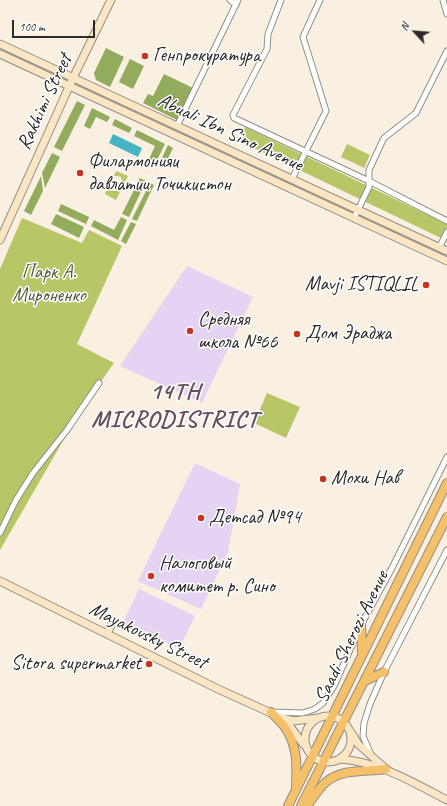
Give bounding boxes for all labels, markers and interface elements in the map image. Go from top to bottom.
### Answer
scale bar [14,12,97,38]
north arrow [395,12,435,52]
text: 100 m [19,19,45,35]
text: N [396,21,412,33]
place label: Генпрокуратура [153,44,260,68]
street label: Rakhimi Street [12,50,78,154]
marker: Генпрокуратура [140,51,150,61]
street label: Abuali Ibn Sino Avenue [154,89,306,177]
place label: Филармонияи давлатии Точикистон [88,150,231,197]
marker: Филармонияи давлатии Точикистон [75,168,85,178]
park label: Парк А. Мироненко [12,261,86,308]
place label: Mavji ISTIQLIL [305,273,418,297]
marker: Mavji ISTIQLIL [421,280,431,290]
place label: Средняя школа №66 [198,308,278,355]
place label: Дом Эраджа [305,322,391,346]
marker: Средняя школа №66 [185,326,195,336]
marker: Дом Эраджа [292,329,302,339]
district label: 14TH MICRODISTRICT [92,379,258,435]
place label: Мохи Нав [331,467,399,491]
marker: Мохи Нав [318,474,328,484]
place label: Детсад №94 [209,506,301,530]
marker: Детсад №94 [196,513,206,523]
place label: Налоговый комитет р. Сино [159,552,275,599]
street label: Saadi Sherozi Avenue [310,567,394,707]
marker: Налоговый комитет р. Сино [146,571,156,581]
street label: Mayakovsky Street [85,597,211,675]
place label: Sitora supermarket [11,652,141,676]
marker: Sitora supermarket [144,659,154,669]

